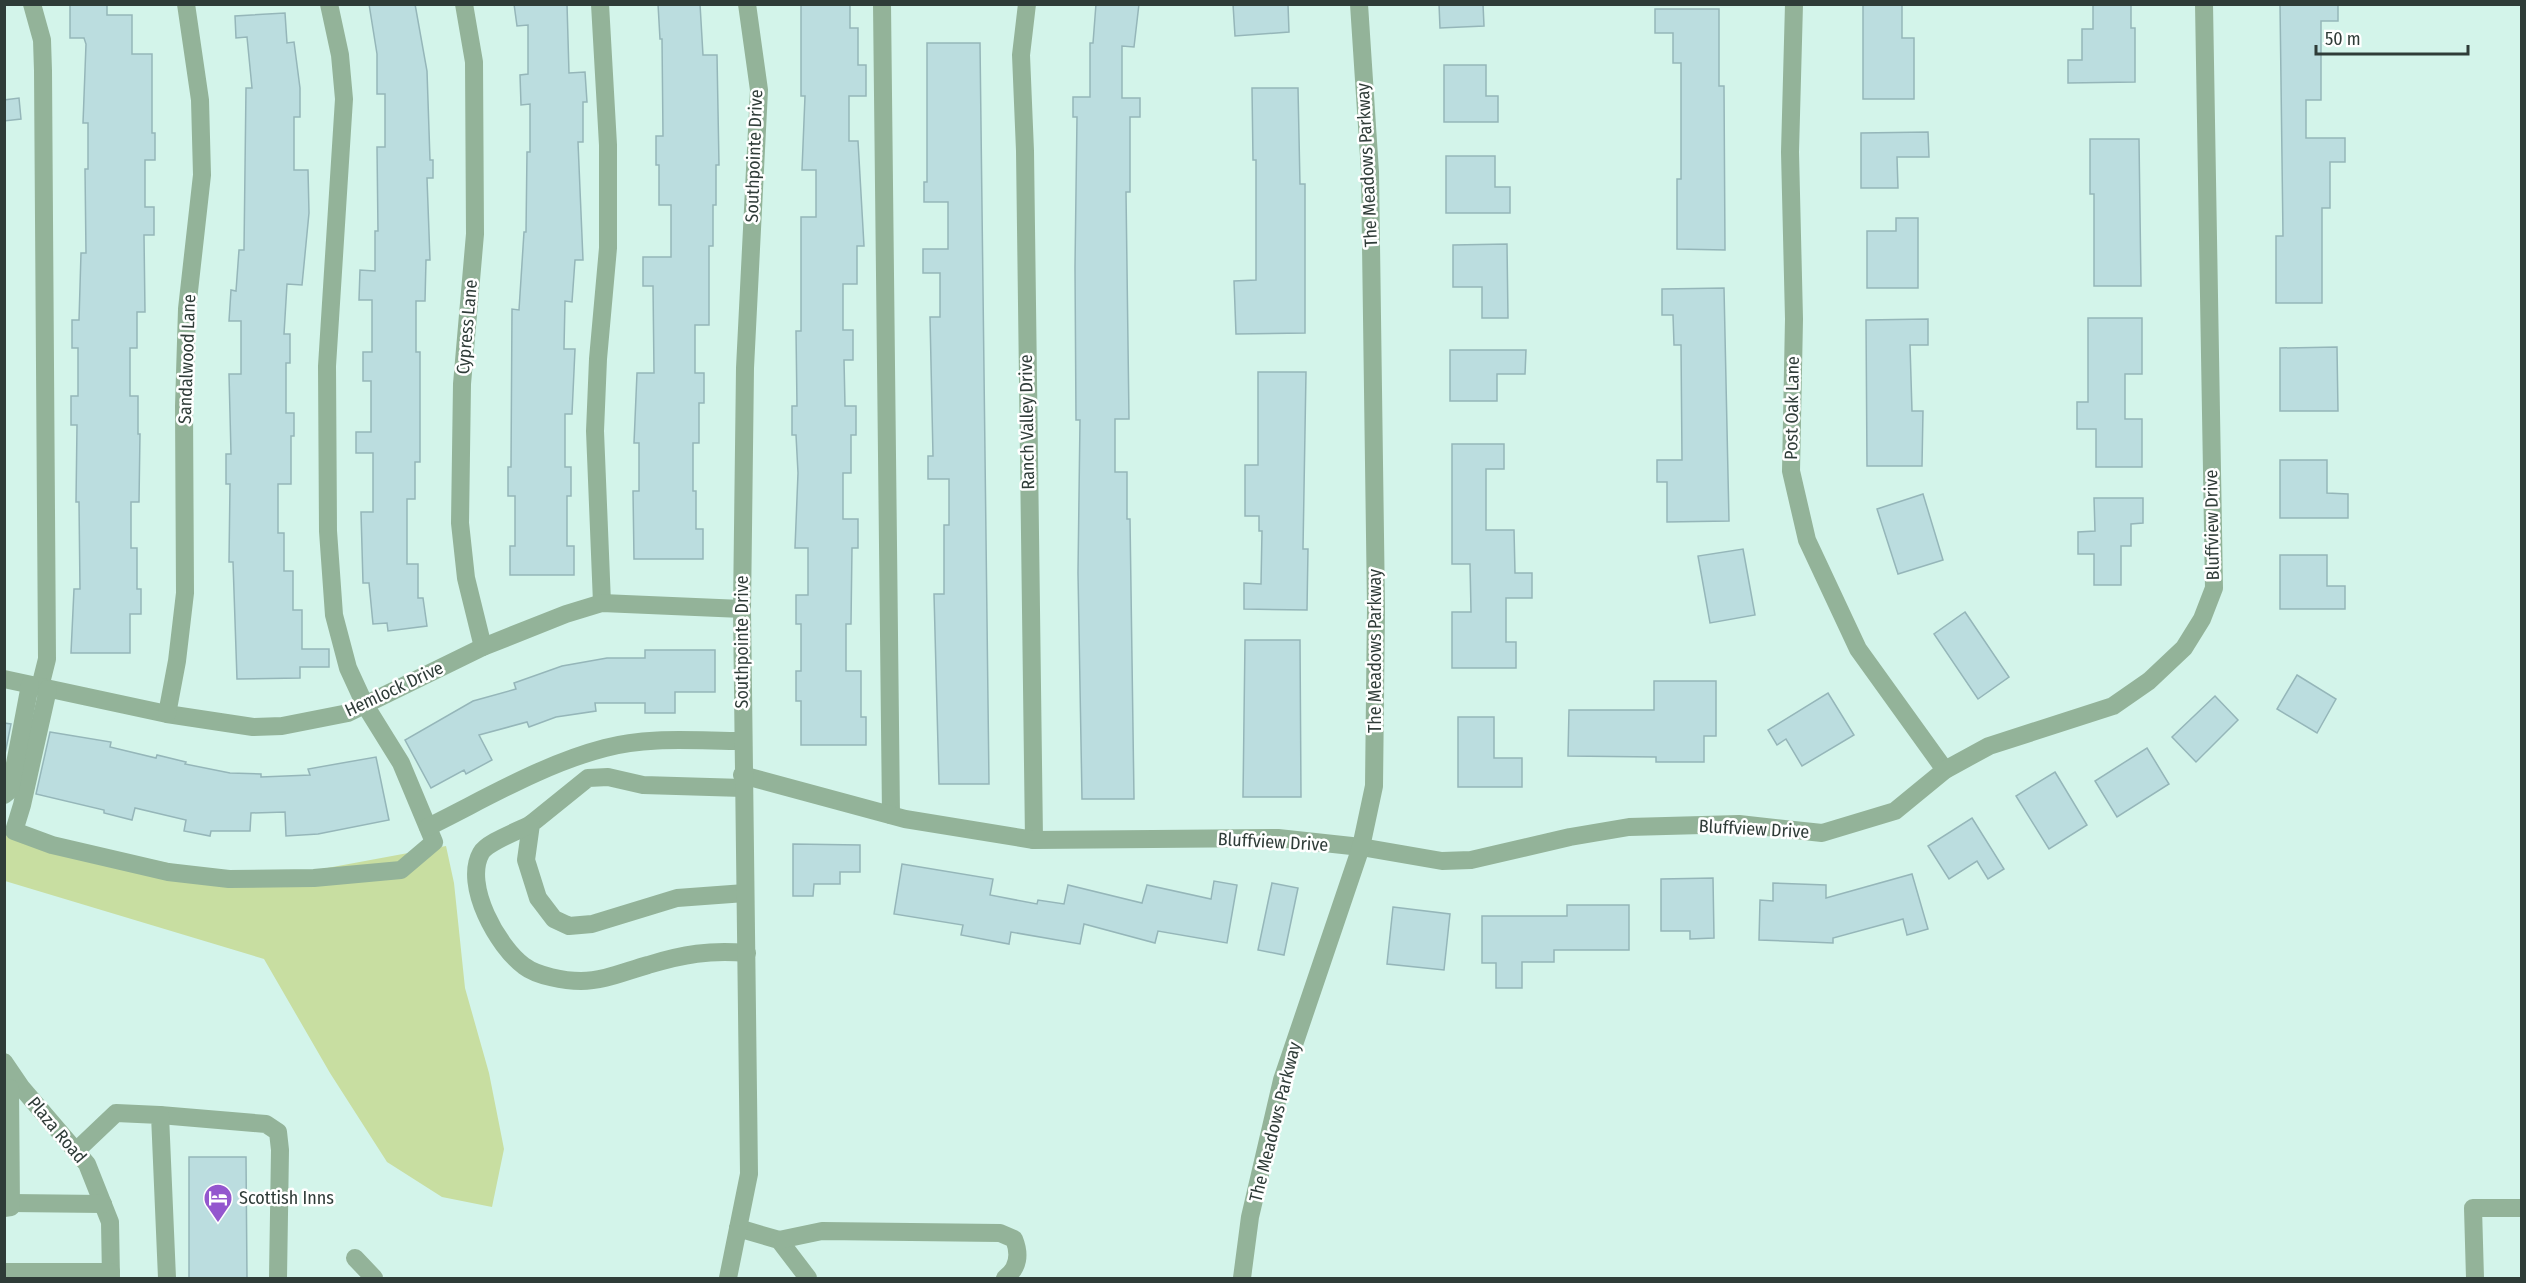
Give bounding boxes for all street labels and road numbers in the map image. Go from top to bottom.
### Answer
street label: The Meadows Parkway [1352,82,1382,248]
street label: Southpointe Drive [741,89,767,223]
street label: Cypress Lane [452,279,482,375]
street label: Sandalwood Lane [174,294,200,424]
street label: Ranch Valley Drive [1015,354,1039,490]
street label: Post Oak Lane [1780,356,1804,460]
street label: Bluffview Drive [2200,469,2224,580]
street label: The Meadows Parkway [1364,569,1386,733]
street label: Southpointe Drive [731,575,753,709]
street label: Hemlock Drive [341,657,447,721]
street label: Bluffview Drive [1698,815,1810,843]
street label: Bluffview Drive [1217,828,1329,856]
street label: The Meadows Parkway [1244,1040,1306,1204]
street label: Plaza Road [23,1092,91,1168]

